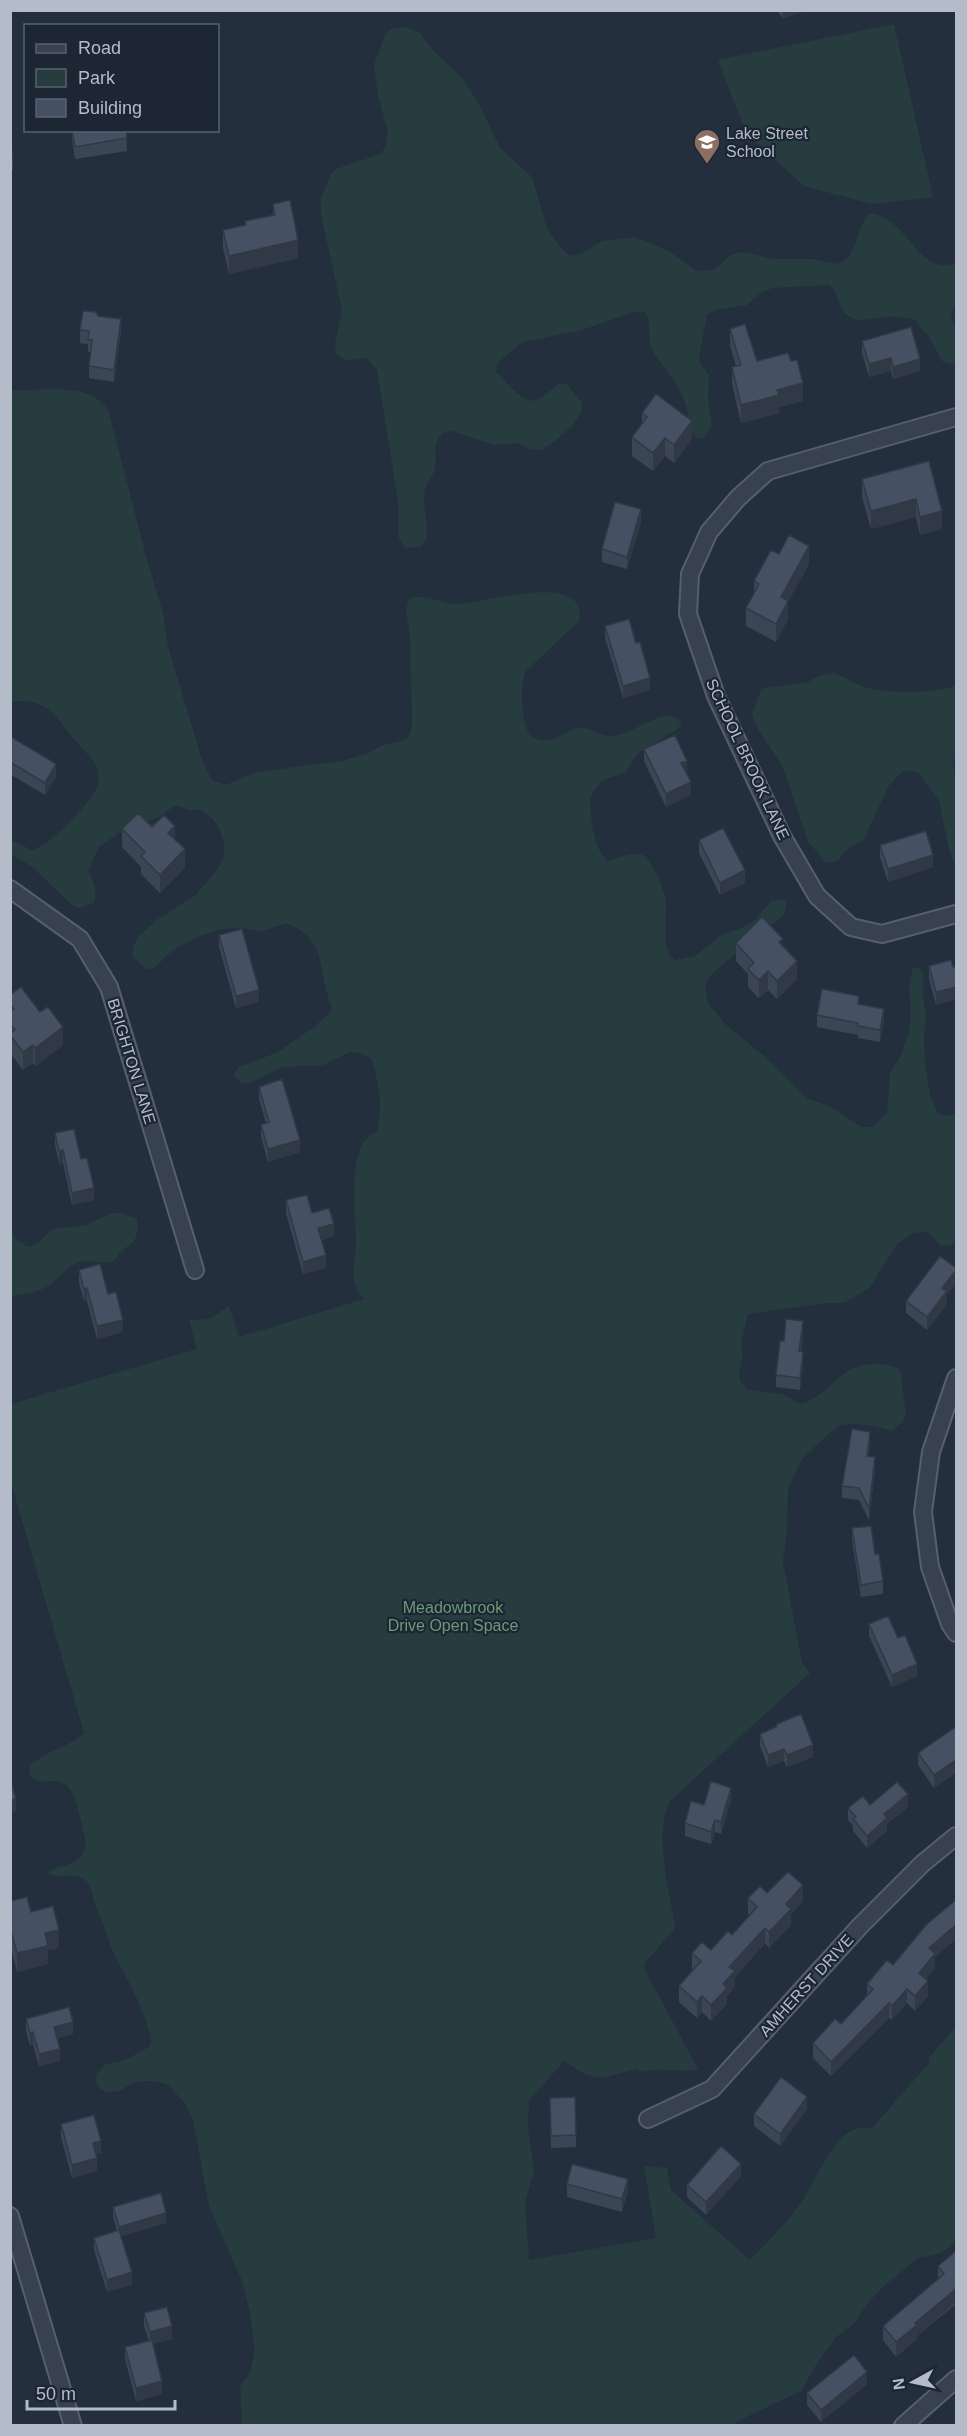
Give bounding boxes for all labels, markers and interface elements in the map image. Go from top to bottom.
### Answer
legend [24,24,219,132]
text: Road [78,38,121,58]
text: Park [78,68,116,88]
text: Building [78,98,142,118]
place label: Lake Street School [726,125,808,160]
school or university icon: Lake Street School [692,127,722,165]
street label: SCHOOL BROOK LANE [703,676,792,842]
street label: BRIGHTON LANE [104,996,159,1126]
park label: Meadowbrook Drive Open Space [388,1599,518,1634]
street label: AMHERST DRIVE [756,1931,857,2040]
north arrow [883,2352,943,2412]
scale bar [27,2373,176,2411]
text: N [889,2377,908,2391]
text: 50 m [36,2384,76,2404]

